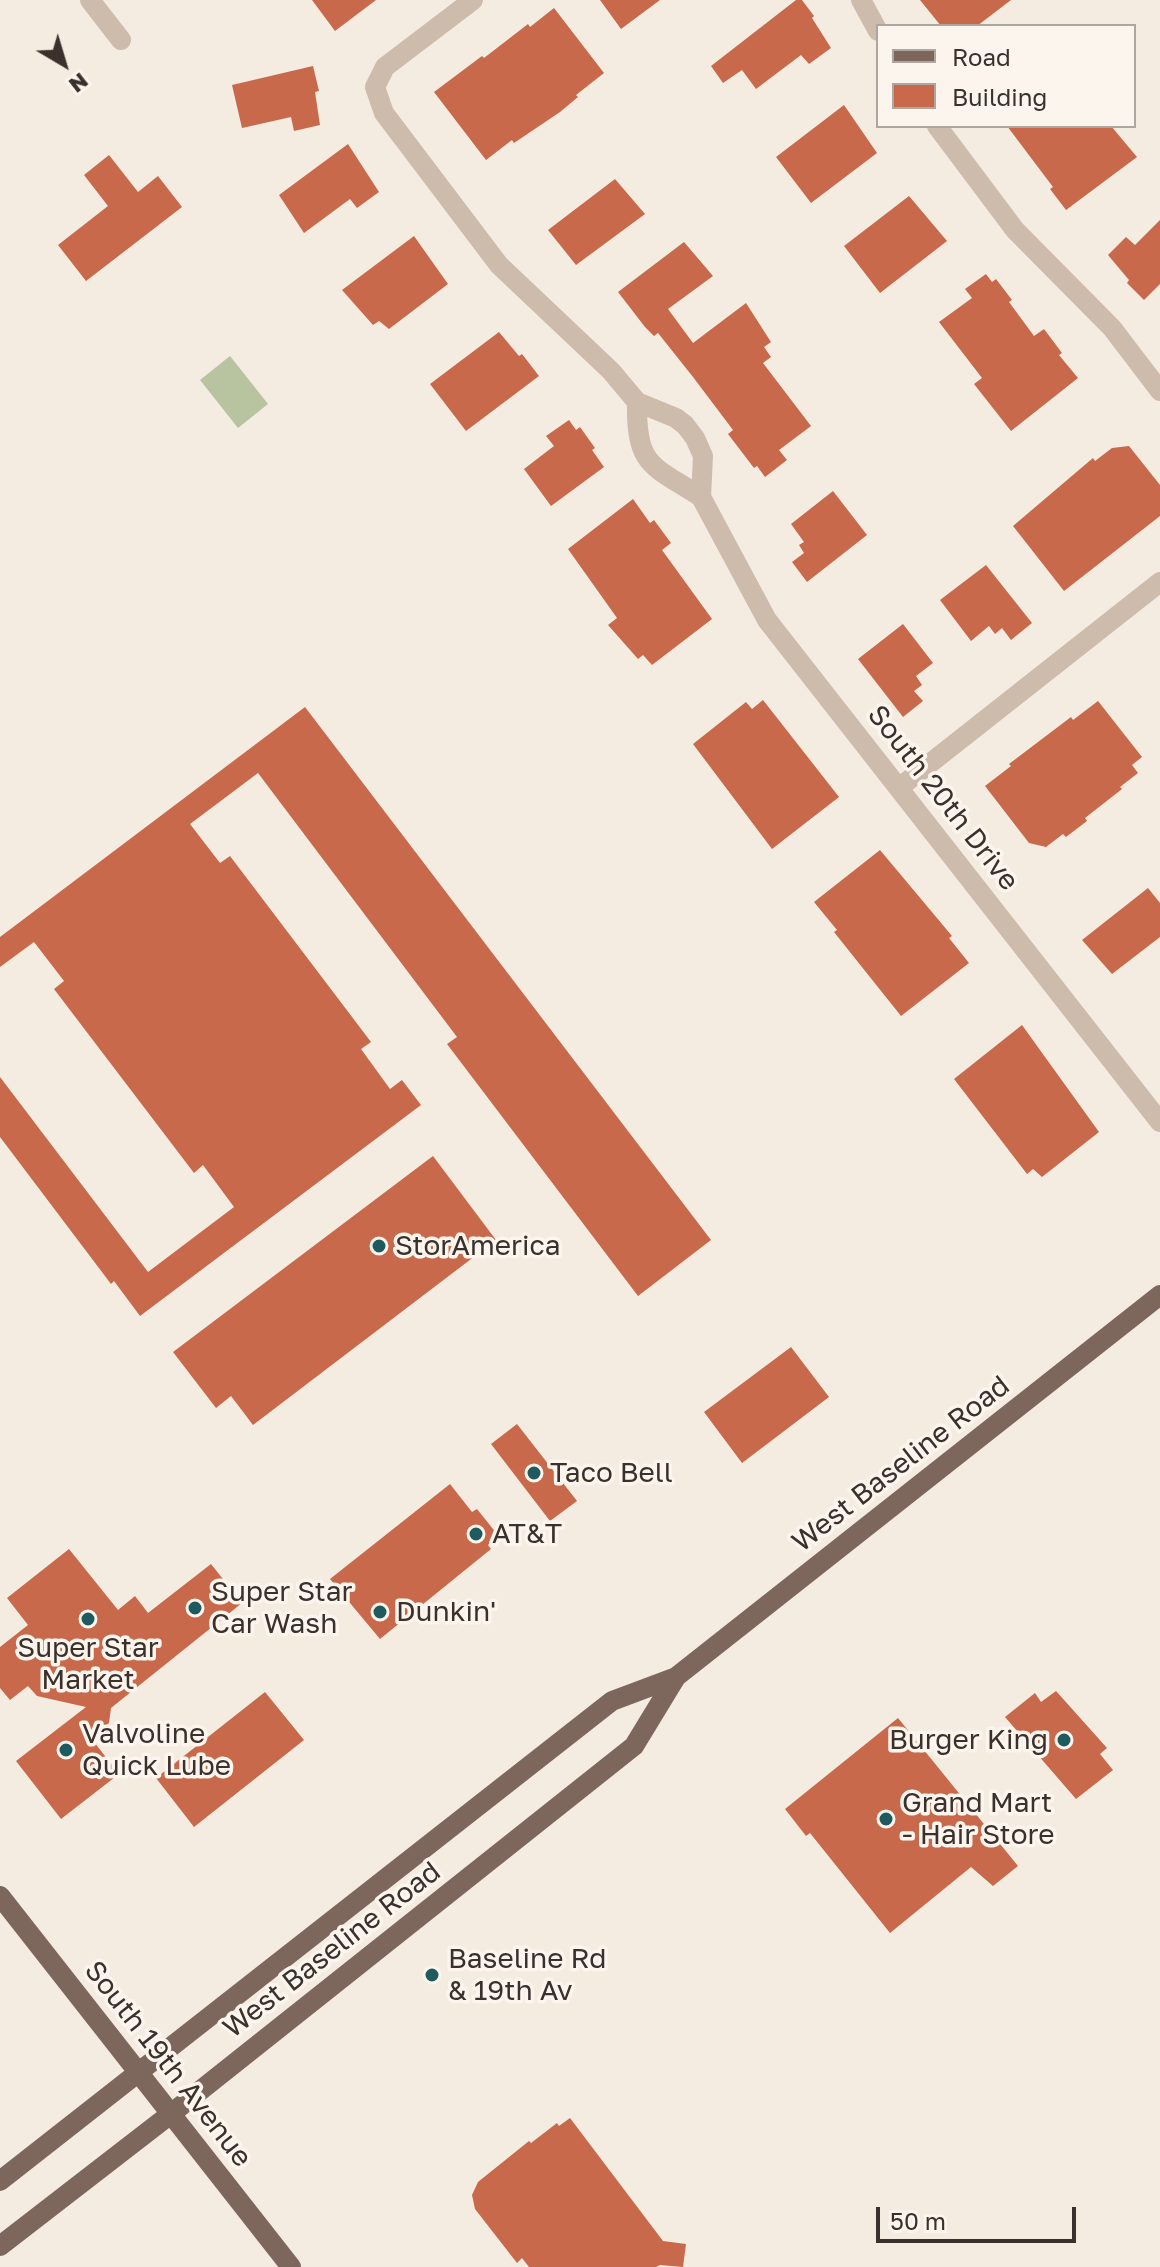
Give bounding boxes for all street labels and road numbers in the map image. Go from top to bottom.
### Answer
street label: South 20th Drive [860,699,1026,897]
street label: West Baseline Road [786,1369,1016,1559]
street label: West Baseline Road [217,1855,447,2045]
street label: South 19th Avenue [77,1954,259,2174]

